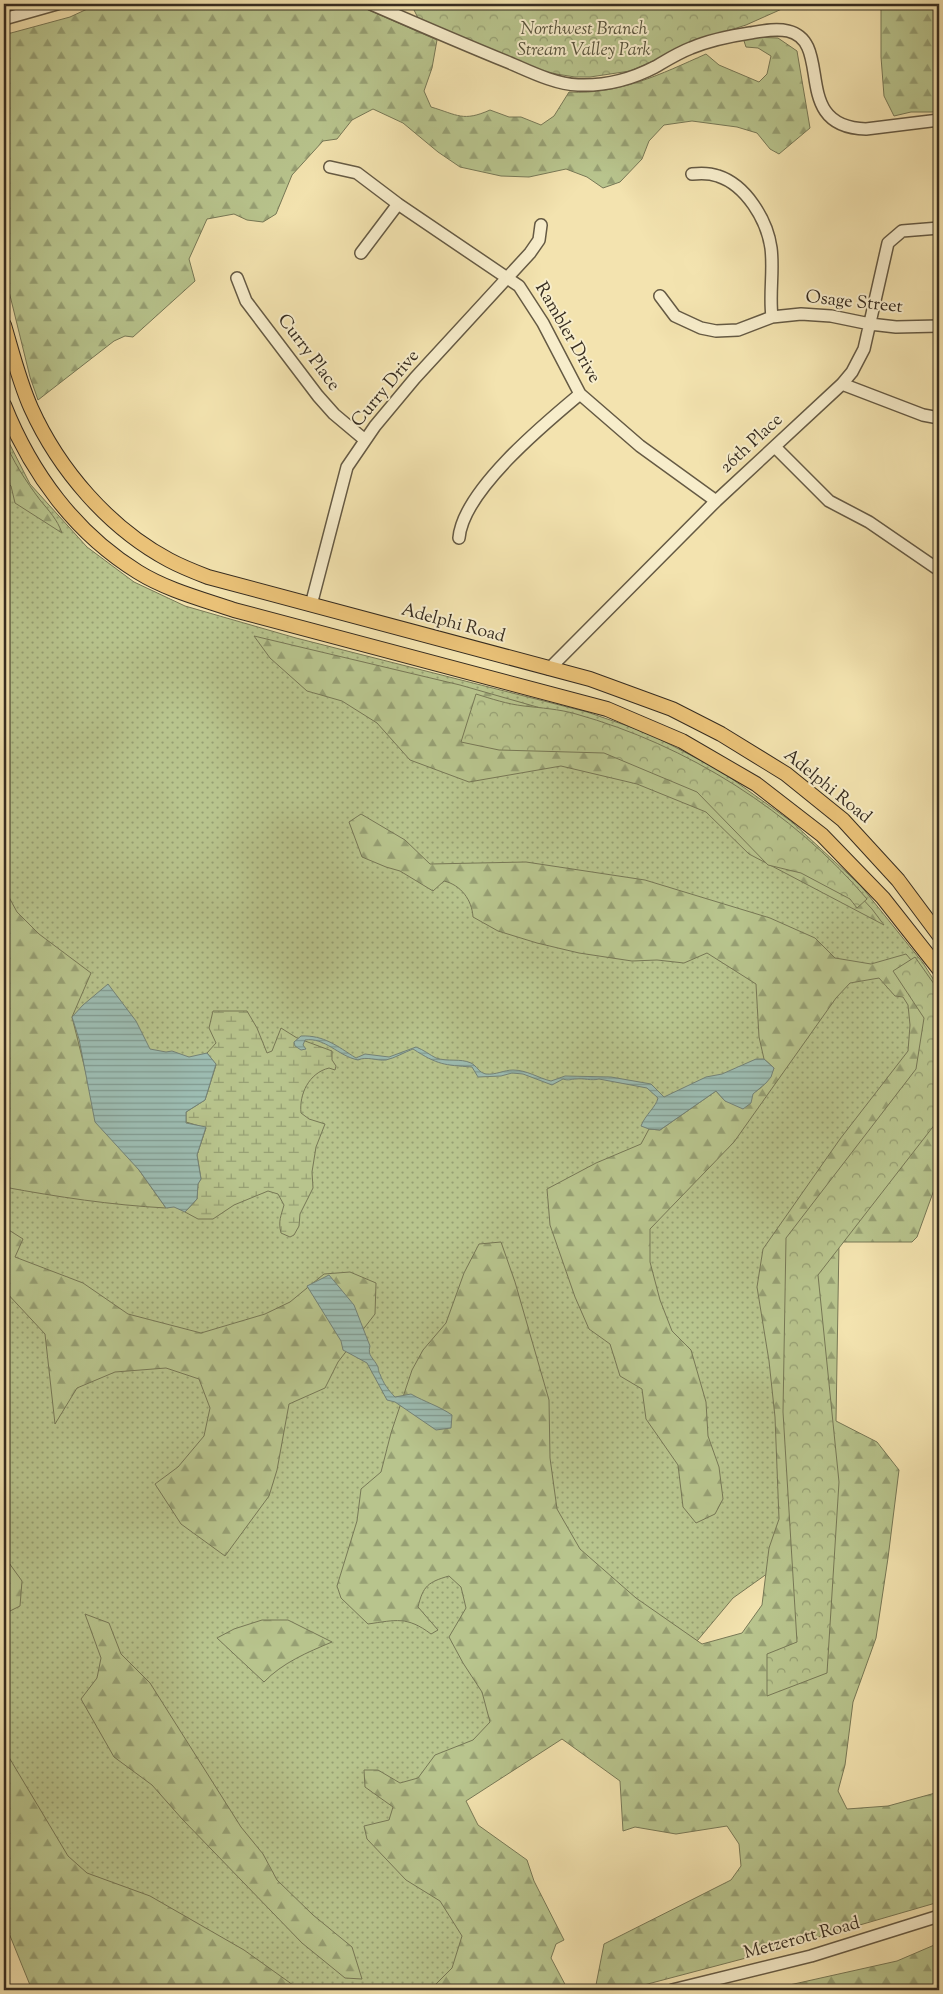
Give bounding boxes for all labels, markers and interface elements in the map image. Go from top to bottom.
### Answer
park label: Northwest Branch Stream Valley Park [517,17,651,64]
street label: Rambler Drive [528,278,606,388]
street label: Osage Street [804,285,904,321]
street label: Curry Place [270,309,346,397]
street label: Curry Drive [346,345,426,433]
street label: 26th Place [715,408,789,480]
street label: Adelphi Road [398,598,508,650]
street label: Adelphi Road [777,743,877,831]
street label: Metzerott Road [741,1911,863,1967]

